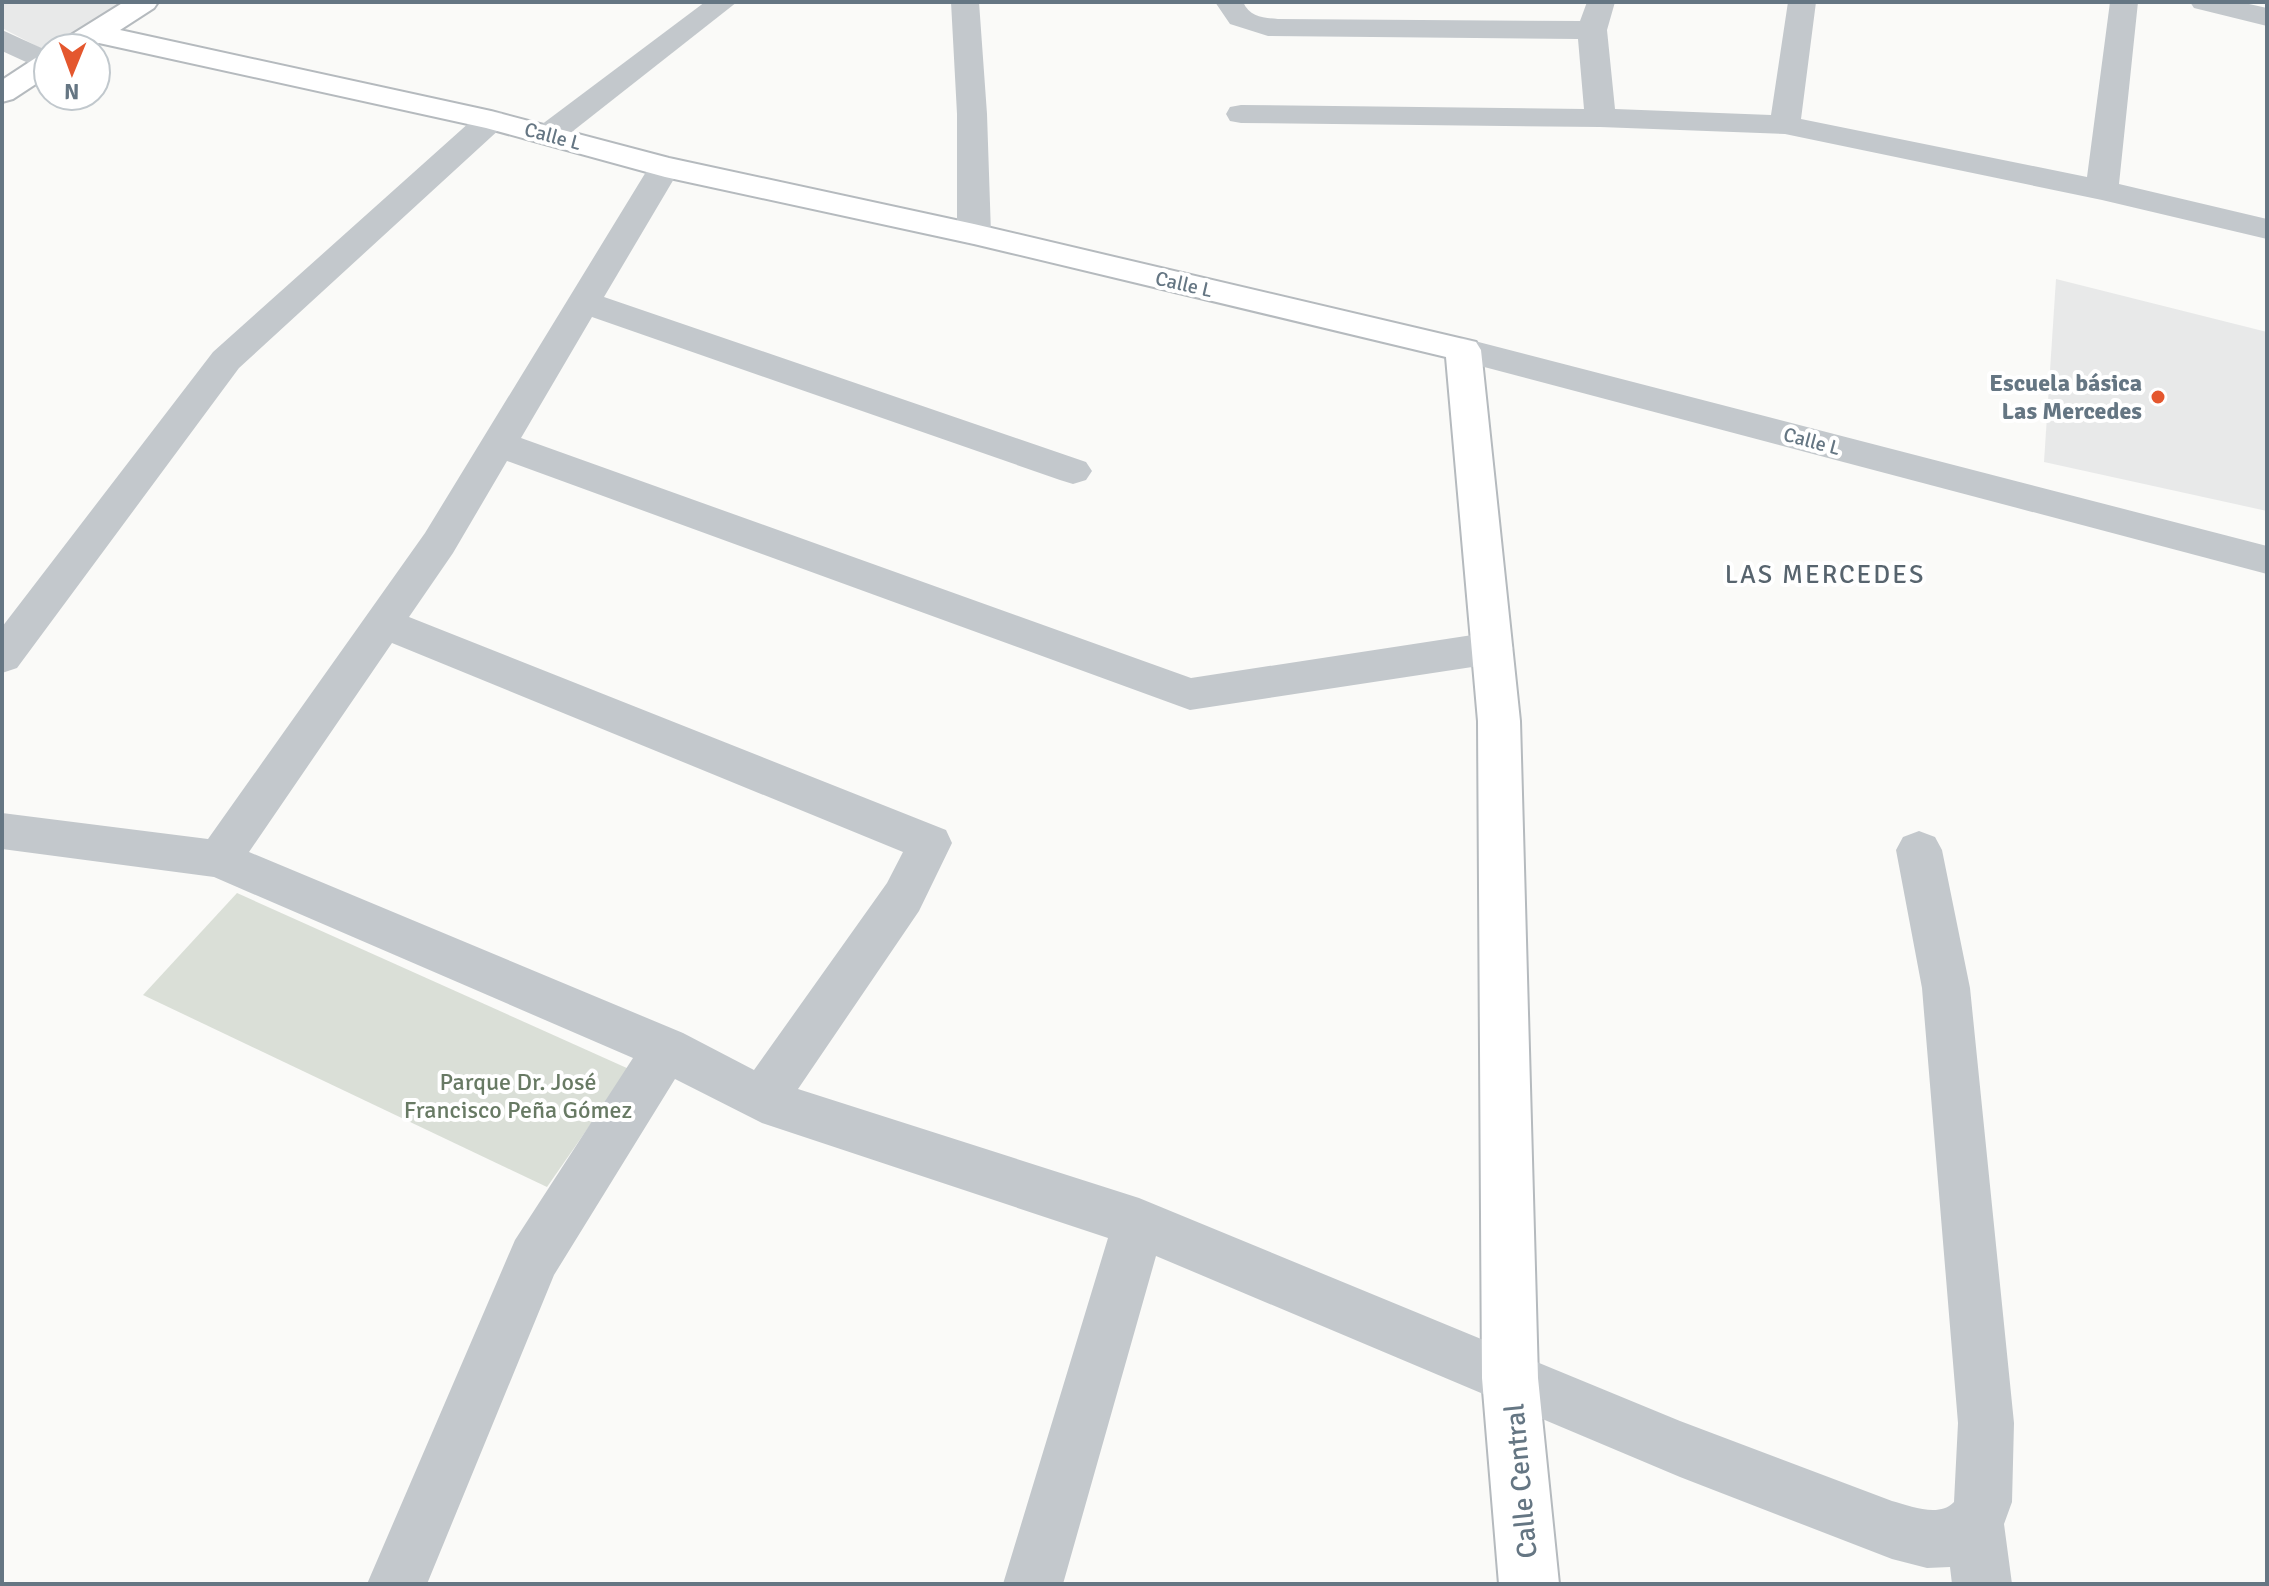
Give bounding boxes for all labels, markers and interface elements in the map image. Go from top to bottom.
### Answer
north arrow [32,32,112,112]
text: N [64,78,80,105]
street label: Calle L [522,117,584,156]
street label: Calle L [1153,266,1215,303]
place label: Escuela básica Las Mercedes [1989,368,2142,426]
marker: Escuela básica Las Mercedes [2149,388,2167,406]
street label: Calle L [1781,422,1843,461]
district label: LAS MERCEDES [1725,559,1925,591]
park label: Parque Dr. José Francisco Peña Gómez [404,1067,632,1125]
street label: Calle Central [1497,1402,1545,1560]

